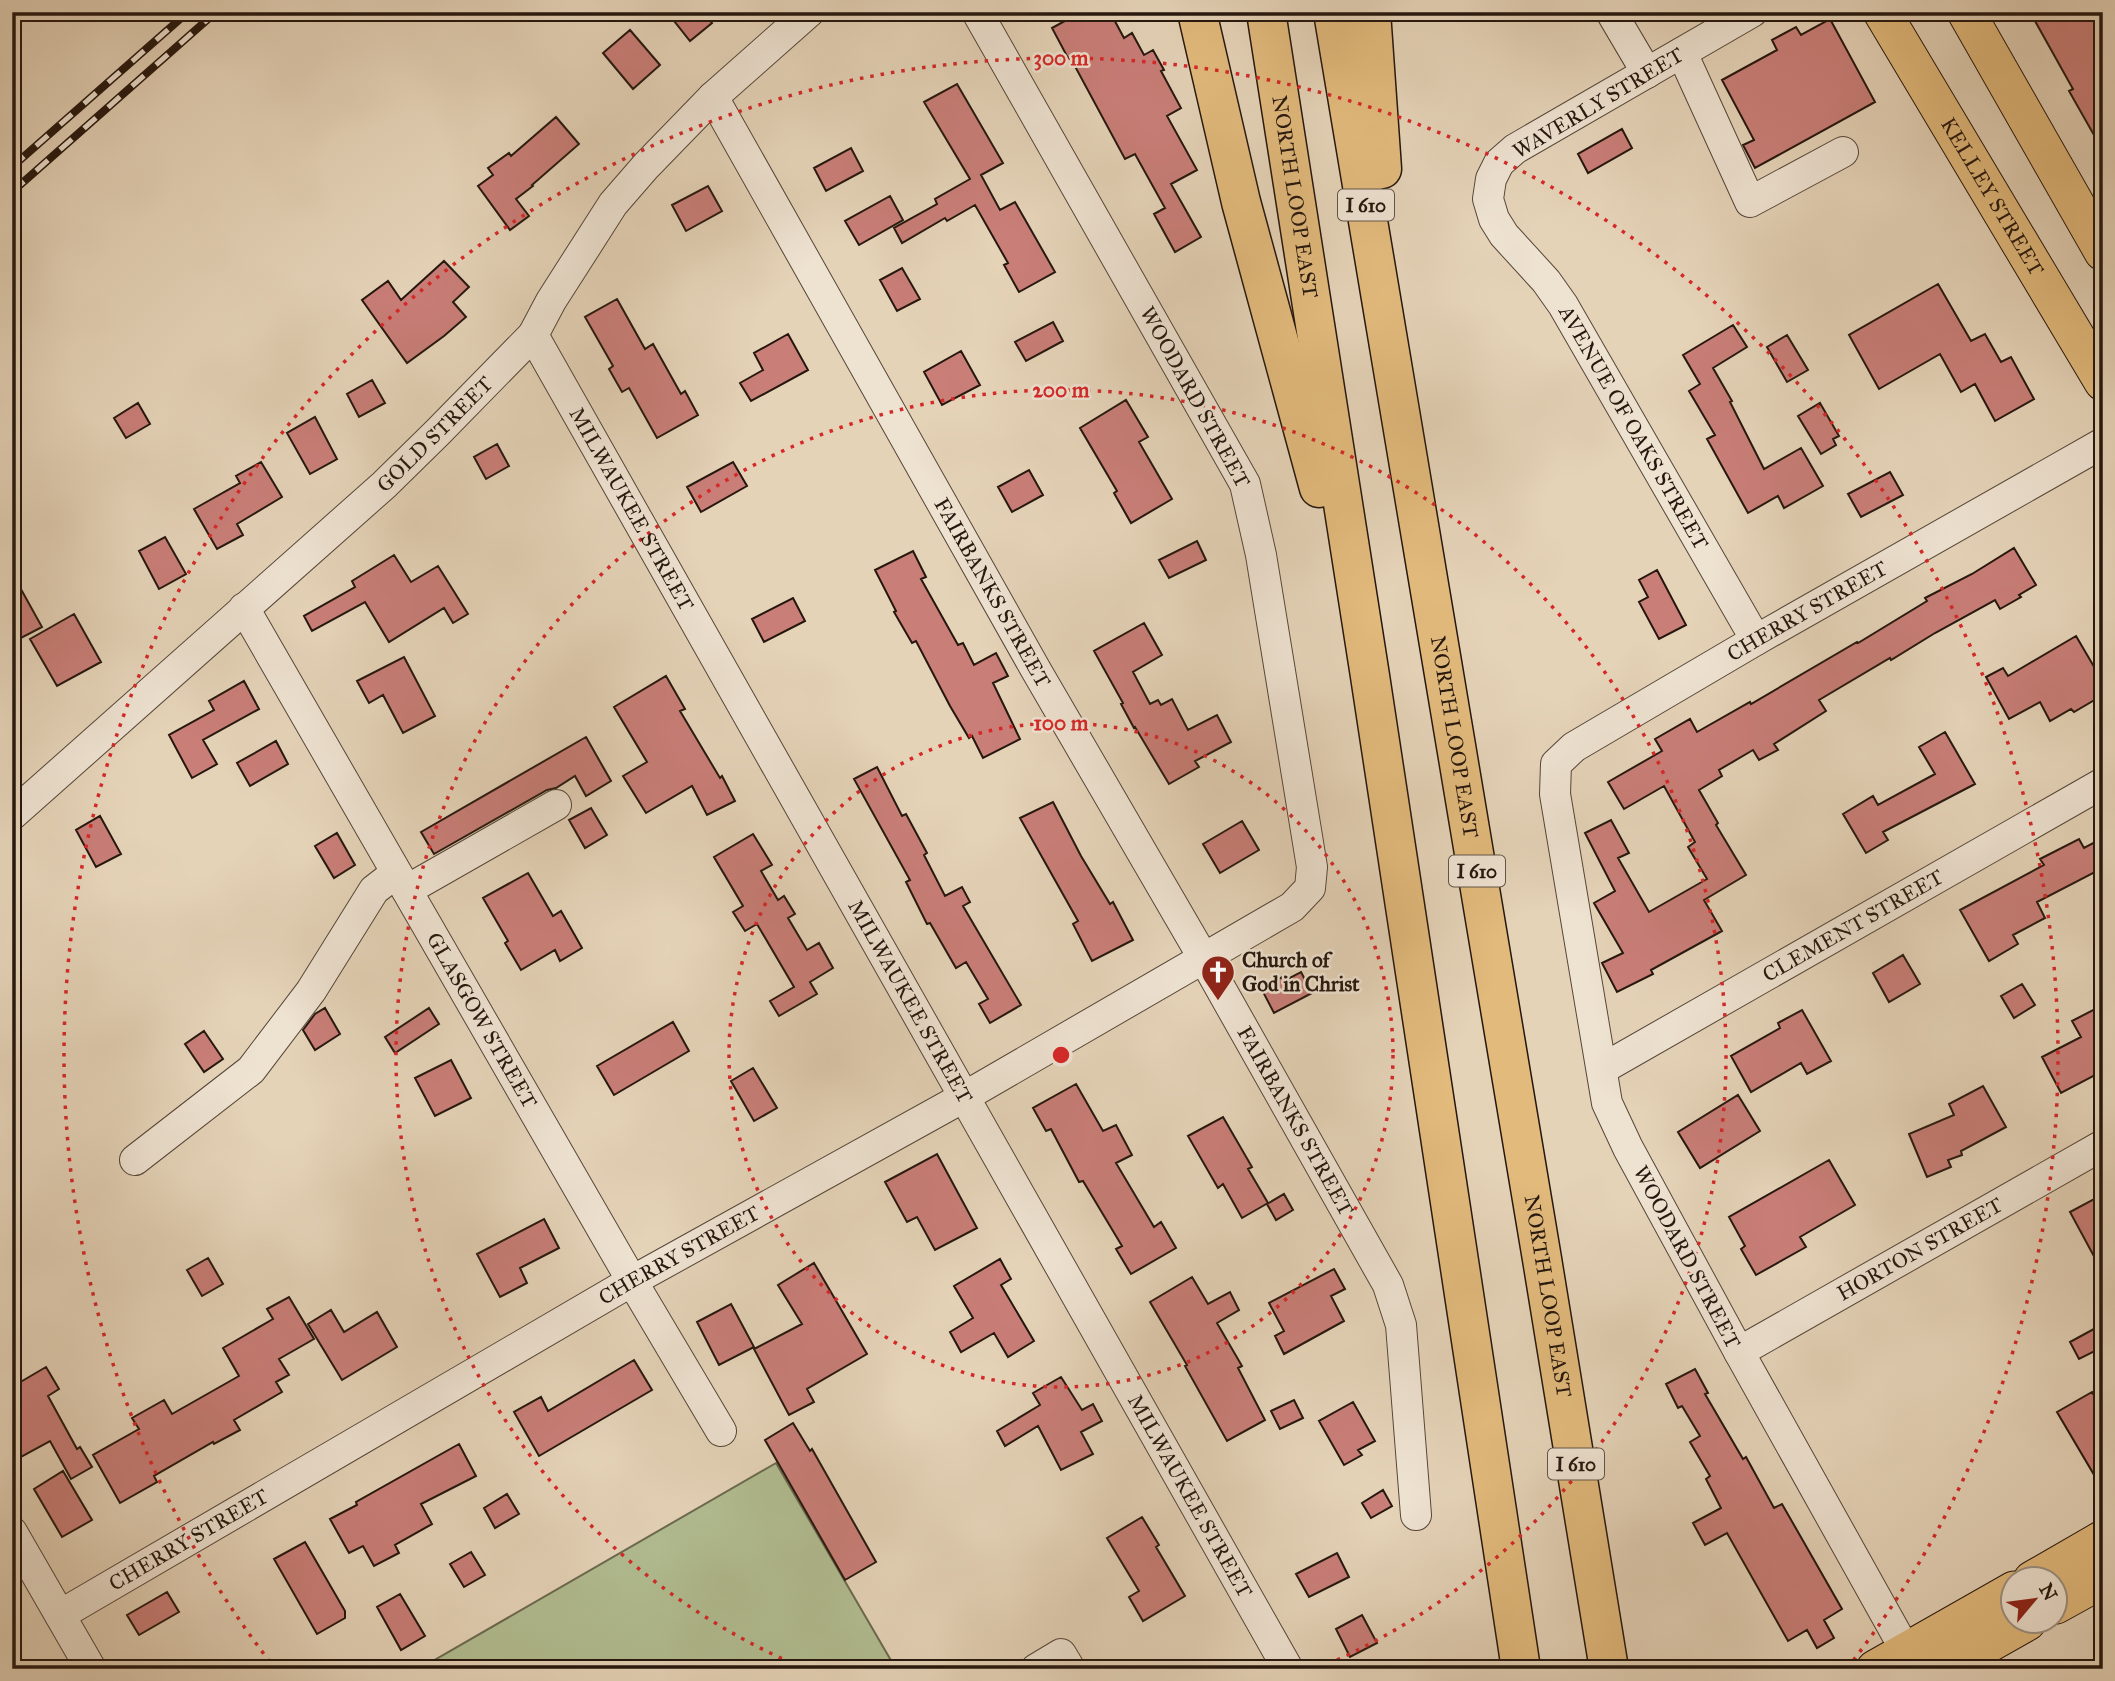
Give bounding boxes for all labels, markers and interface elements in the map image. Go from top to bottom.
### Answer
street label: WAVERLY STREET [1508,42,1688,164]
text: 300 m [1033,45,1089,71]
street label: NORTH LOOP EAST [1266,94,1324,300]
street label: KELLEY STREET [1935,113,2049,280]
road number: I 610 [1338,190,1394,220]
street label: AVENUE OF OAKS STREET [1553,300,1714,554]
street label: WOODARD STREET [1134,302,1256,492]
street label: GOLD STREET [371,371,498,498]
text: 200 m [1033,377,1090,403]
street label: MILWAUKEE STREET [564,403,699,615]
street label: FAIRBANKS STREET [929,493,1056,692]
street label: CHERRY STREET [1722,555,1892,667]
street label: NORTH LOOP EAST [1425,634,1484,840]
text: 100 m [1034,710,1089,736]
road number: I 610 [1449,856,1505,886]
street label: CLEMENT STREET [1758,864,1948,988]
street label: MILWAUKEE STREET [842,895,978,1108]
street label: GLASGOW STREET [421,928,543,1113]
place label: Church of God in Christ [1242,947,1360,997]
church icon: Church of God in Christ [1199,953,1237,1002]
street label: FAIRBANKS STREET [1232,1021,1359,1220]
centre of rings [1049,1043,1073,1067]
street label: WOODARD STREET [1628,1161,1746,1353]
street label: HORTON STREET [1832,1192,2007,1307]
street label: NORTH LOOP EAST [1518,1193,1577,1399]
street label: CHERRY STREET [594,1200,764,1311]
street label: MILWAUKEE STREET [1122,1390,1258,1602]
road number: I 610 [1548,1448,1604,1480]
street label: CHERRY STREET [104,1483,273,1597]
north arrow [2000,1566,2070,1636]
text: N [2034,1579,2062,1605]

